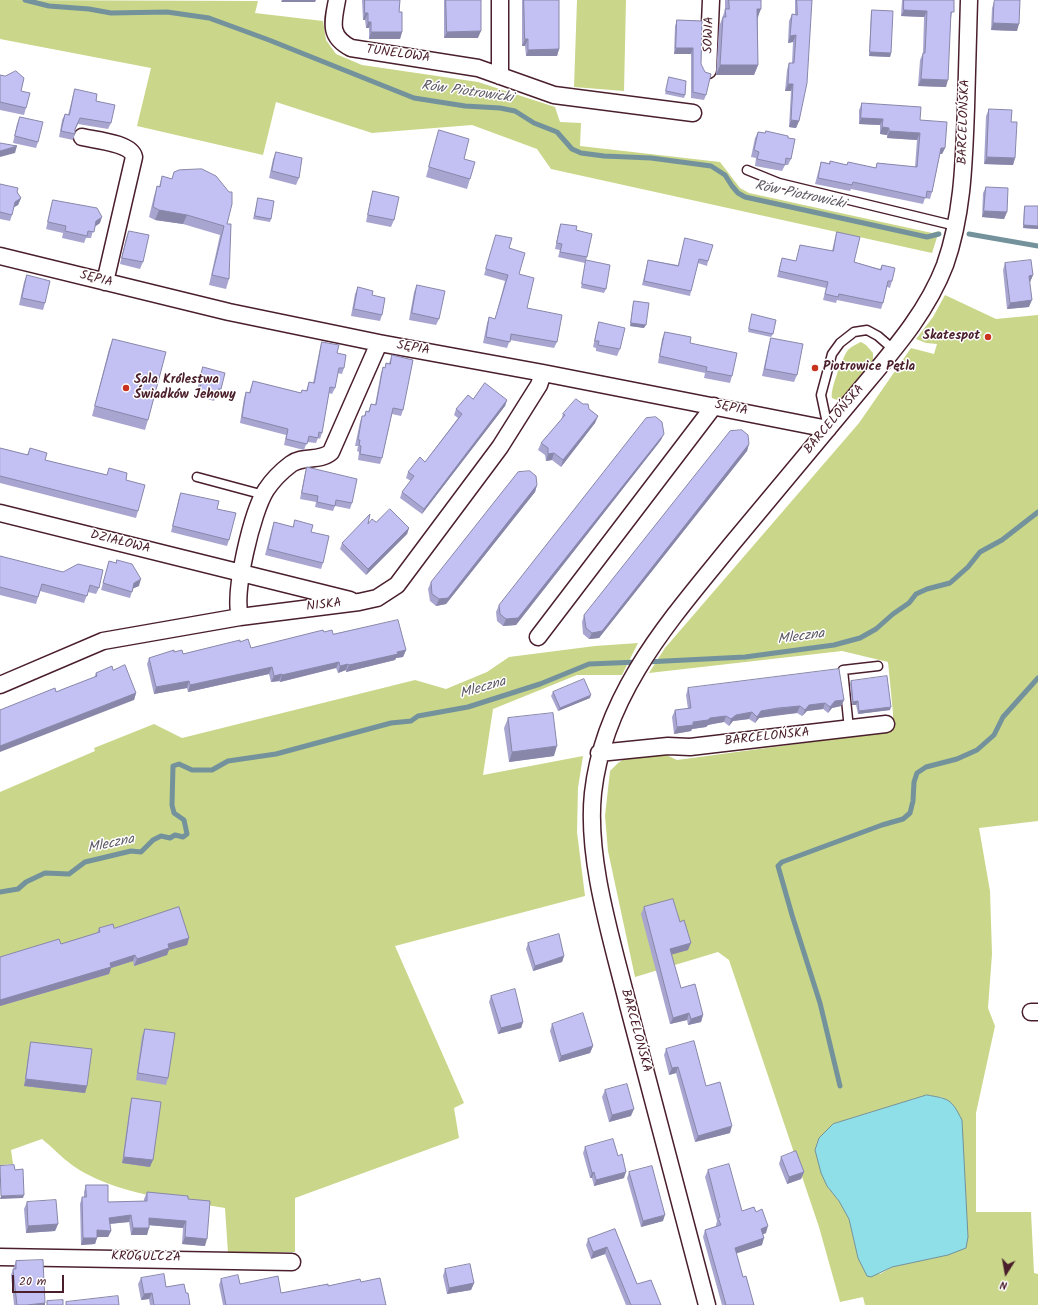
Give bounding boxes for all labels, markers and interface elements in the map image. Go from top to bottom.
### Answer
street label: SOWIA [702,16,718,54]
street label: TUNELOWA [365,43,431,67]
water label: Rów Piotrowicki [420,78,514,108]
street label: BARCELOŃSKA [956,79,974,165]
water label: Rów Piotrowicki [753,178,847,214]
street label: SĘPIA [78,268,114,292]
place label: Skatespot [923,329,980,345]
marker: Skatespot [983,332,993,342]
street label: SĘPIA [395,338,431,360]
place label: Piotrowice Pętla [823,360,915,376]
marker: Piotrowice Pętla [810,363,820,373]
place label: Sala Królestwa Świadków Jehowy [134,373,236,404]
street label: BARCELOŃSKA [802,382,868,458]
marker: Sala Królestwa Świadków Jehowy [121,383,131,393]
street label: SĘPIA [713,398,749,420]
street label: DZIAŁOWA [88,528,152,558]
street label: NISKA [306,596,342,616]
water label: Mleczna [776,626,826,650]
water label: Mleczna [458,674,508,704]
street label: BARCELOŃSKA [724,726,810,750]
water label: Mleczna [86,832,136,858]
street label: BARCELOŃSKA [616,988,654,1074]
street label: KROGULCZA [111,1250,181,1266]
north arrow [986,1253,1026,1293]
scale bar [14,1267,66,1293]
text: 20 m [19,1272,46,1291]
text: N [999,1275,1009,1294]

